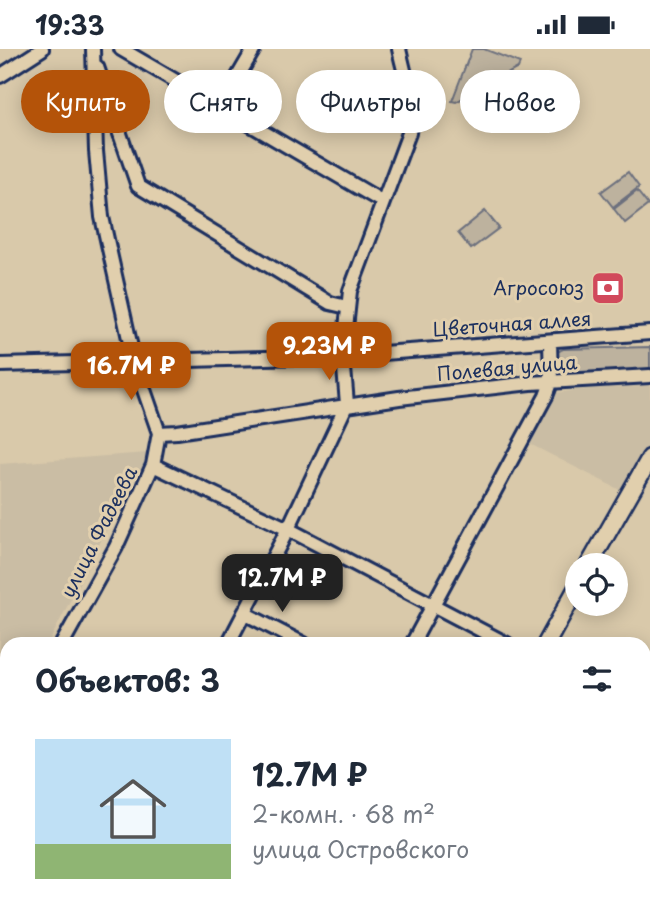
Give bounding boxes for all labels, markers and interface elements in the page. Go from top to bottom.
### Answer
text: 19:33 [35,5,105,44]
chip: Купить [21,70,150,133]
chip: Снять [164,70,282,133]
chip: Фильтры [296,70,446,133]
chip: Новое [460,70,580,133]
bank icon: Агросоюз [589,269,627,307]
place label: Агросоюз [493,273,584,301]
street label: Цветочная аллея [432,303,592,343]
pin: 9.23M ₽ [264,323,394,382]
text: 9.23M ₽ [283,327,375,362]
pin: 16.7M ₽ [66,343,196,402]
text: 16.7M ₽ [87,347,175,382]
street label: Полевая улица [436,347,578,387]
street label: улица Фадеева [53,461,143,602]
map controls [565,553,628,616]
button: locate [565,553,628,616]
pin: 12.7M ₽ [217,554,347,614]
text: 12.7M ₽ [238,559,326,594]
text: Объектов: 3 [35,657,220,702]
icon: filters [578,660,616,698]
text: 12.7M ₽ [252,751,367,796]
icon: home [91,767,175,851]
text: 2-комн. · 68 m² [252,796,435,831]
text: улица Островского [252,831,469,866]

